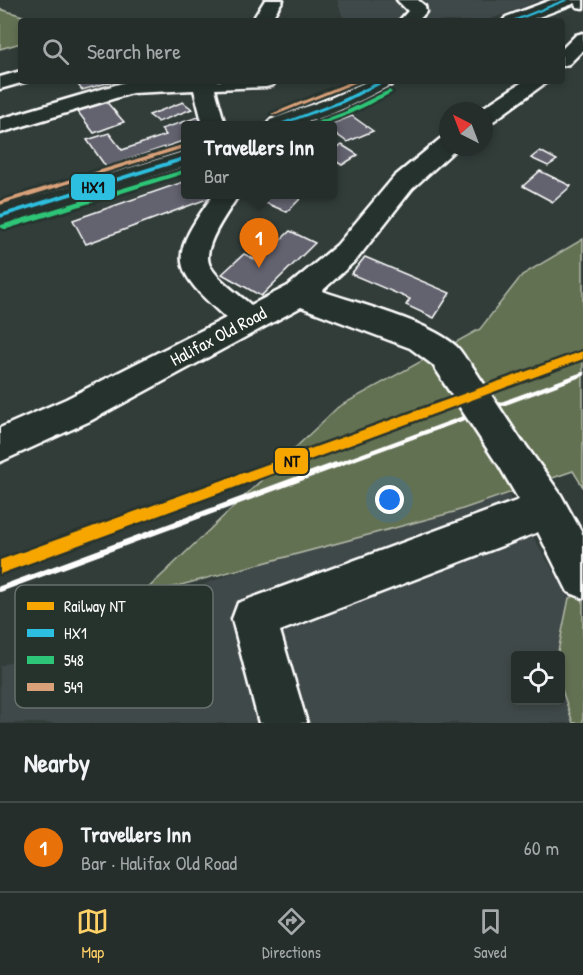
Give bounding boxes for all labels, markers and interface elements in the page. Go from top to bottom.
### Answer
search box [18,18,565,84]
icon: search [39,35,72,68]
text: Search here [87,36,181,66]
north arrow [439,102,493,156]
popup [181,121,337,199]
text: Travellers Inn [204,132,314,162]
text: Bar [204,162,230,189]
line badge: HX1 [70,173,116,201]
text: HX1 [82,176,105,198]
pin: 1 [240,218,278,268]
street label: Halifax Old Road [166,300,270,372]
line badge: NT [274,447,309,475]
text: NT [284,450,301,472]
your location [375,485,404,514]
legend [15,585,213,708]
text: Railway NT [64,595,126,617]
text: HX1 [64,622,87,644]
text: 548 [64,649,84,671]
map controls [511,651,565,705]
button: locate [511,651,565,705]
text: 549 [64,676,83,698]
text: Nearby [24,745,90,780]
text: Travellers Inn [81,819,191,849]
text: 1 [40,834,47,861]
text: 60 m [524,834,559,861]
text: Bar · Halifax Old Road [81,849,237,876]
tab: Map [76,905,109,963]
tab: Directions [262,905,321,963]
tab: Saved [474,905,507,963]

